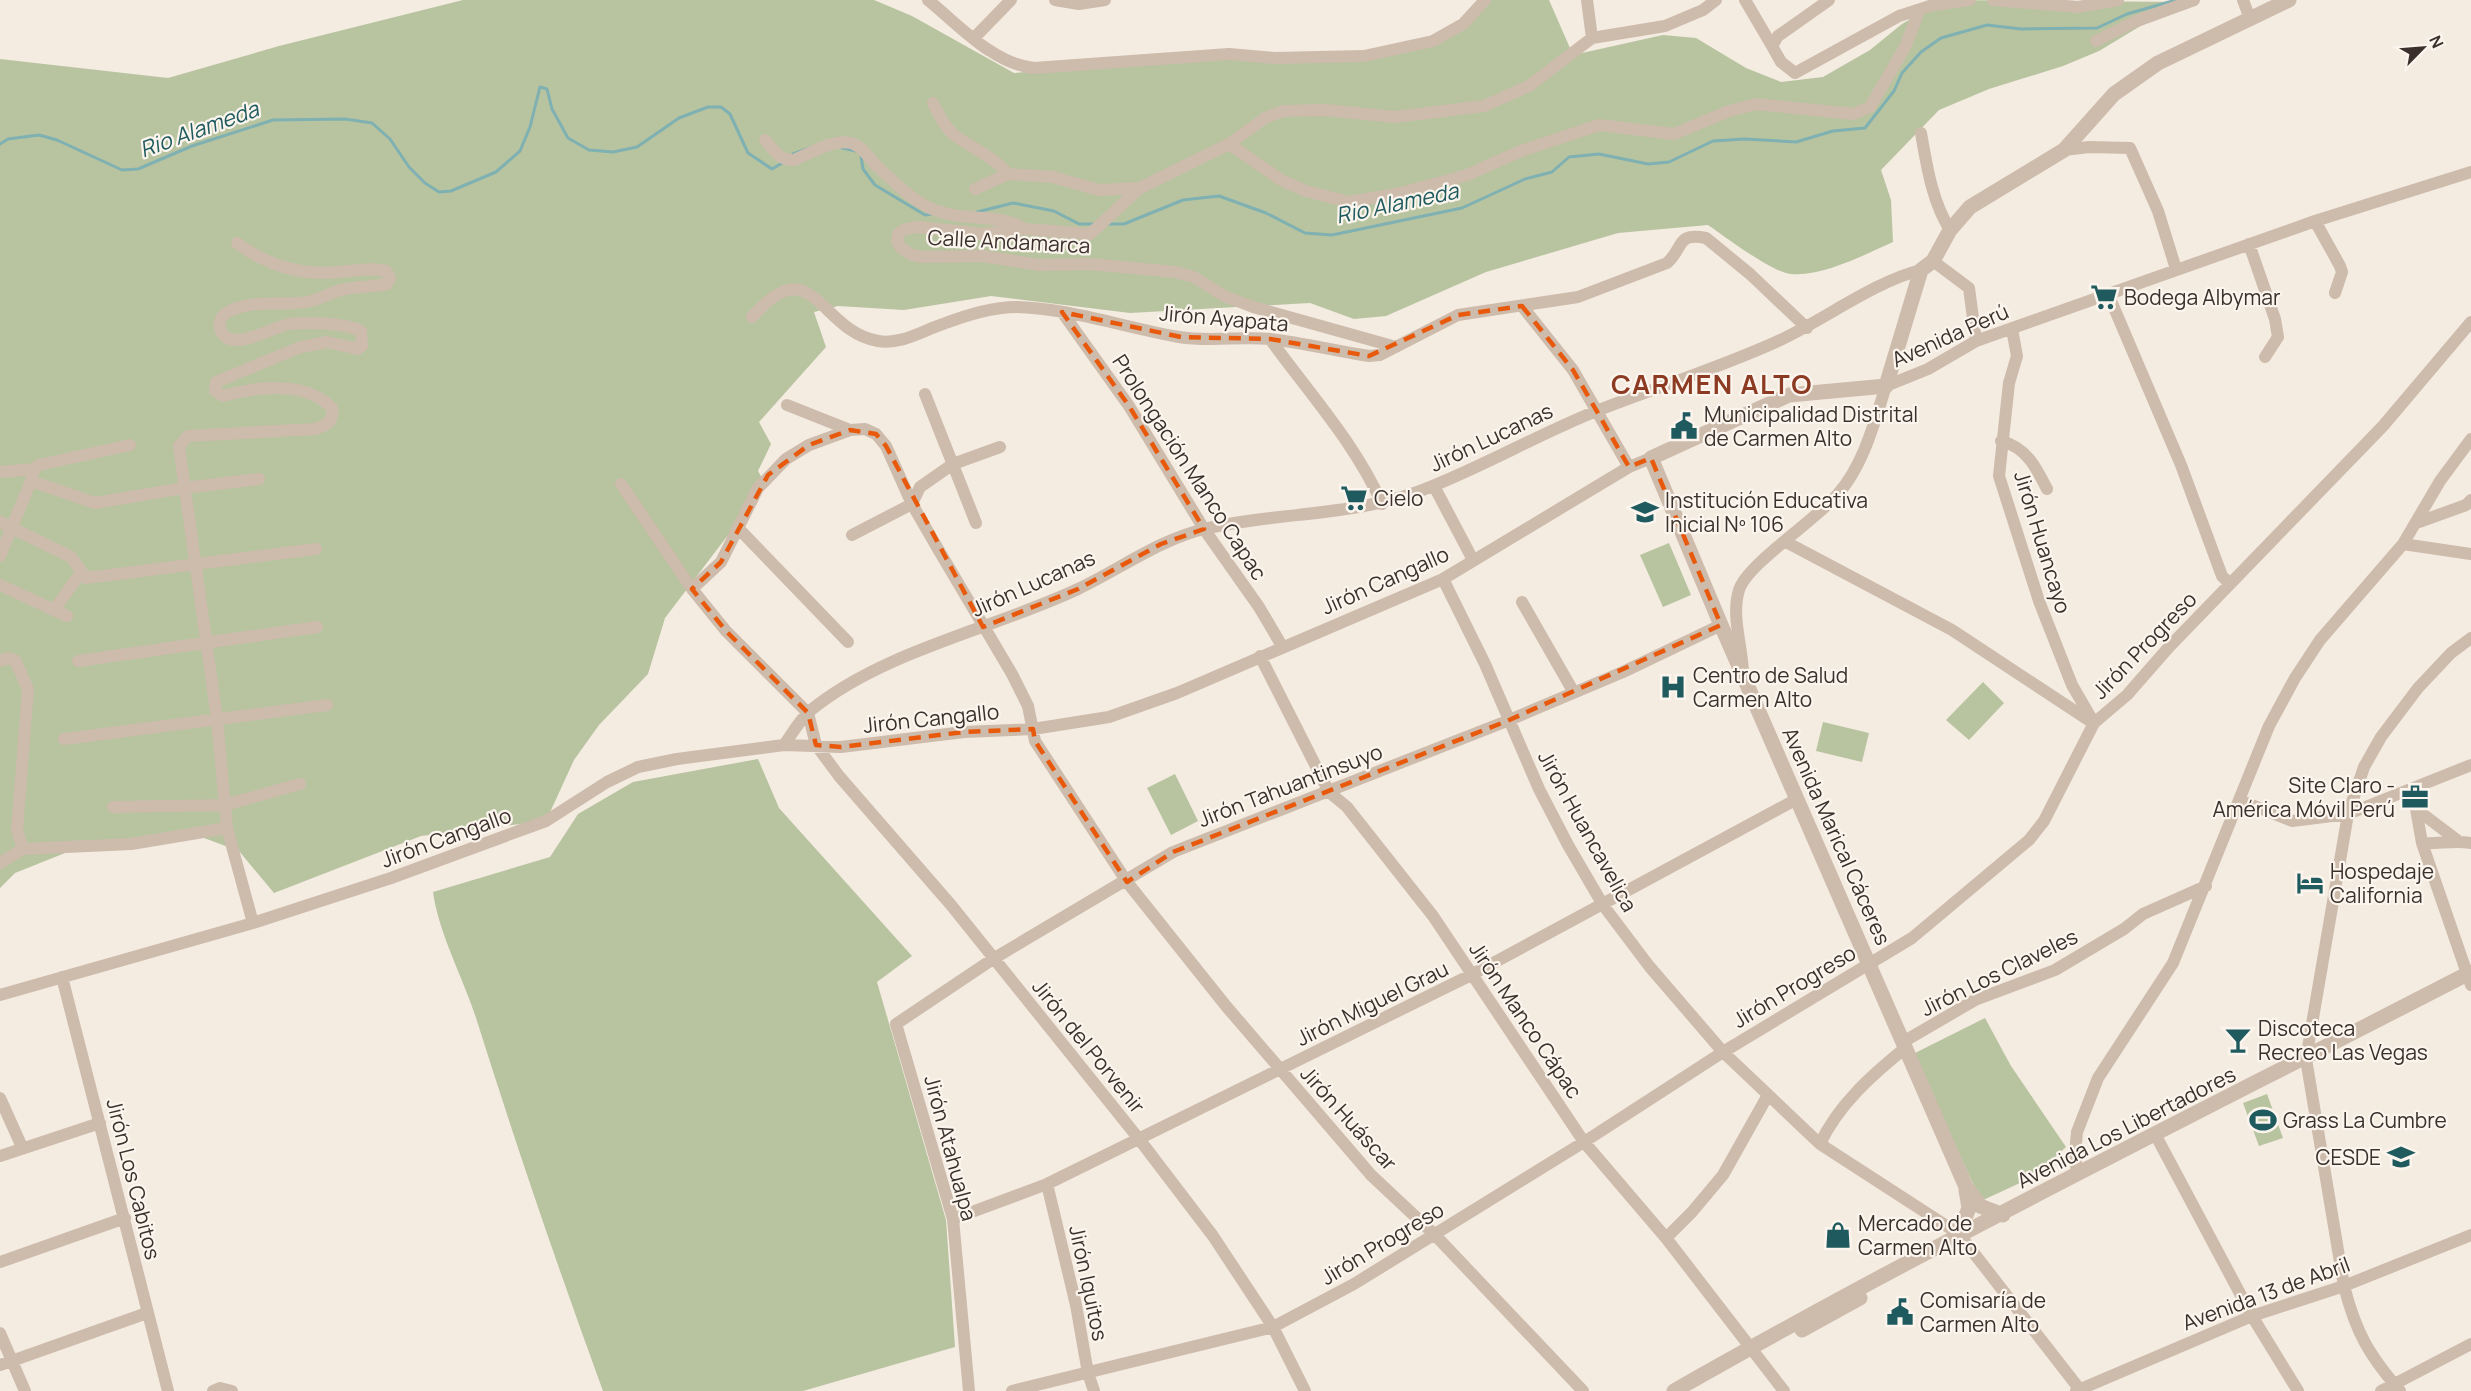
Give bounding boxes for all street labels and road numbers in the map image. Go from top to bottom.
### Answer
street label: Calle Andamarca [927,223,1091,259]
street label: Avenida Perú [1887,297,2013,373]
street label: Jirón Ayapata [1158,298,1290,338]
street label: Prolongación Manco Capac [1106,349,1274,585]
street label: Jirón Lucanas [1425,396,1557,478]
street label: Jirón Huancayo [2008,467,2078,617]
street label: Jirón Cangallo [1317,539,1453,621]
street label: Jirón Lucanas [967,543,1099,623]
street label: Jirón Progreso [2086,585,2202,705]
street label: Jirón Cangallo [862,697,1000,739]
street label: Avenida Marical Cáceres [1776,723,1898,949]
street label: Jirón Tahuantinsuyo [1194,737,1386,833]
street label: Jirón Huancavelica [1532,745,1644,917]
street label: Jirón Cangallo [377,800,515,874]
street label: Jirón Los Claveles [1916,922,2082,1022]
street label: Jirón Manco Cápac [1463,936,1589,1104]
street label: Jirón Progreso [1727,938,1861,1034]
street label: Jirón Miguel Grau [1291,954,1453,1052]
street label: Jirón del Porvenir [1026,973,1152,1119]
street label: Jirón Huáscar [1295,1060,1404,1177]
street label: Avenida Los Libertadores [2012,1060,2240,1194]
street label: Jirón Atahualpa [918,1072,984,1224]
street label: Jirón Los Cabitos [100,1096,168,1262]
street label: Jirón Progreso [1315,1195,1449,1291]
street label: Jirón Iquitos [1063,1223,1115,1343]
street label: Avenida 13 de Abril [2178,1250,2354,1336]

